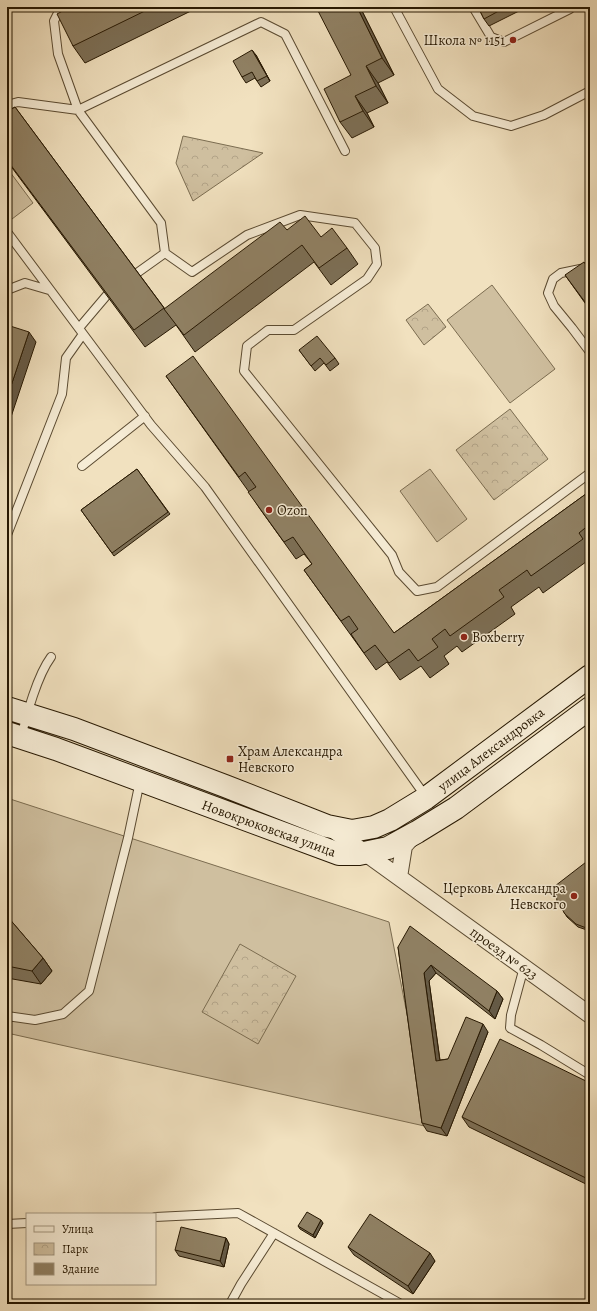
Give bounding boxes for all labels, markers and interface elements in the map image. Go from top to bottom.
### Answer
place label: Школа № 1151 [423,31,505,50]
marker: Школа № 1151 [508,35,518,45]
place label: Ozon [277,501,308,520]
marker: Ozon [264,505,274,515]
place label: Boxberry [472,628,525,647]
marker: Boxberry [459,632,469,642]
street label: улица Александровка [433,703,549,796]
place label: Храм Александра Невского [238,742,343,777]
marker: Храм Александра Невского [225,754,235,764]
street label: Новокрюковская улица [199,795,339,862]
place label: Церковь Александра Невского [443,879,567,914]
marker: Церковь Александра Невского [569,891,579,901]
street label: проезд № 623 [466,922,542,985]
legend [26,1213,156,1285]
text: Улица [62,1221,94,1237]
text: Парк [62,1241,88,1257]
text: Здание [62,1261,99,1277]

